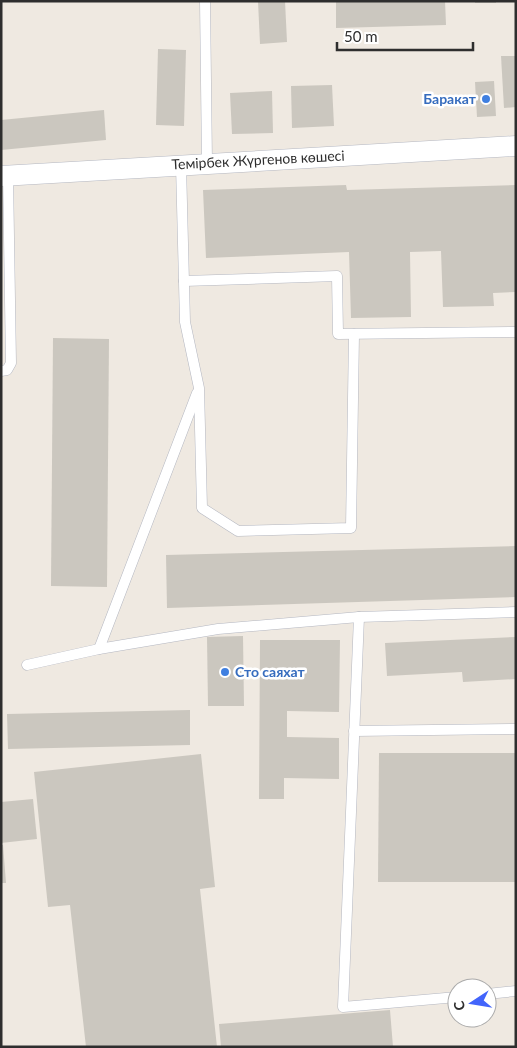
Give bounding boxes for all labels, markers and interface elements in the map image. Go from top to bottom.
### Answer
scale bar [337,20,473,52]
text: 50 m [344,27,378,45]
place label: Баракат [423,90,477,107]
marker: Баракат [480,93,492,105]
street label: Темірбек Жүргенов көшесі [171,146,345,173]
place label: Сто саяхат [235,663,306,680]
marker: Сто саяхат [219,666,231,678]
north arrow [447,978,497,1028]
text: С [449,999,468,1012]

